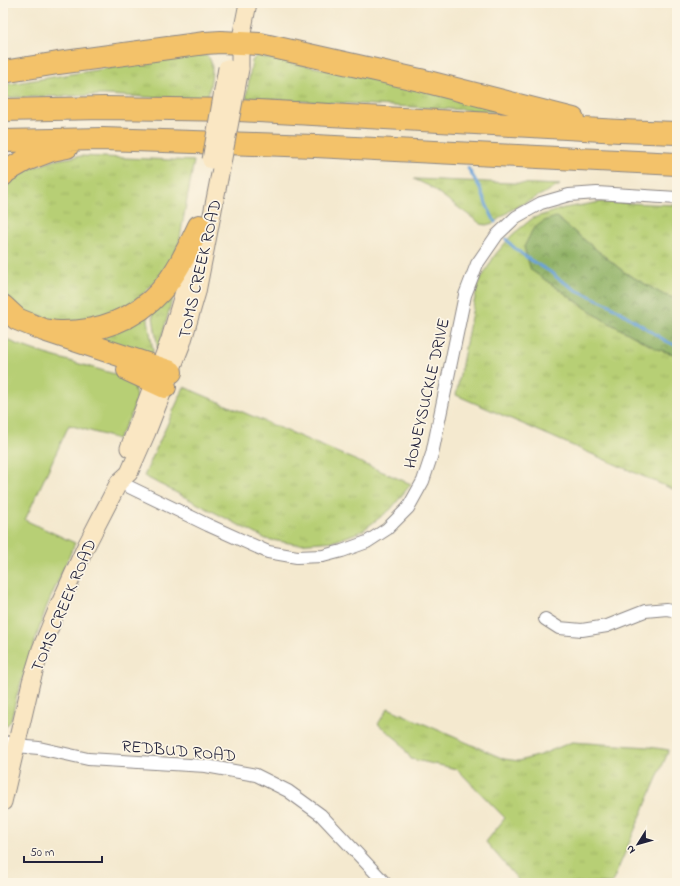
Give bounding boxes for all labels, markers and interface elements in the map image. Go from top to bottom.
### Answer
street label: TOMS CREEK ROAD [172,197,229,341]
street label: HONEYSUCKLE DRIVE [398,316,457,471]
street label: TOMS CREEK ROAD [25,535,104,676]
street label: REDBUD ROAD [121,734,237,769]
north arrow [618,824,658,864]
scale bar [24,838,102,864]
text: N [622,842,639,857]
text: 50 m [30,844,54,862]

